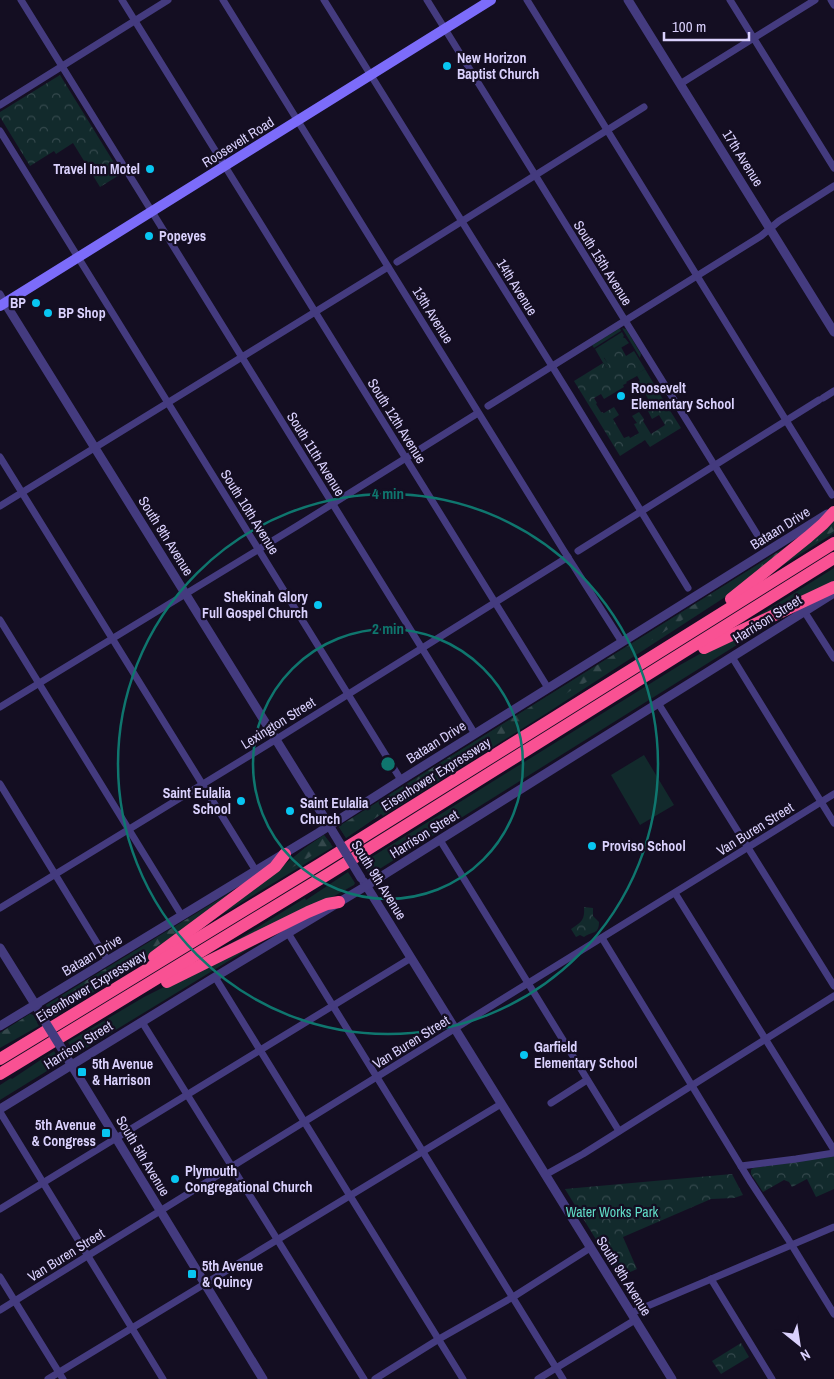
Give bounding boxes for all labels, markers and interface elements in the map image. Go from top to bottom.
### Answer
scale bar [664,10,749,42]
text: 100 m [672,16,706,37]
place label: New Horizon Baptist Church [457,49,539,83]
marker: New Horizon Baptist Church [441,60,453,72]
street label: Roosevelt Road [199,113,277,171]
street label: 17th Avenue [719,126,767,190]
place label: Travel Inn Motel [53,160,140,178]
marker: Travel Inn Motel [144,163,156,175]
street label: South 15th Avenue [570,217,636,309]
place label: Popeyes [159,227,206,245]
marker: Popeyes [143,230,155,242]
street label: 14th Avenue [493,255,541,319]
street label: 13th Avenue [409,283,457,347]
place label: BP [10,294,26,312]
marker: BP [30,297,42,309]
place label: BP Shop [58,304,106,322]
marker: BP Shop [42,307,54,319]
street label: South 12th Avenue [364,375,430,467]
place label: Roosevelt Elementary School [631,379,734,413]
marker: Roosevelt Elementary School [615,390,627,402]
street label: South 11th Avenue [283,409,349,499]
street label: South 10th Avenue [217,466,283,558]
text: 4 min [372,483,404,504]
street label: South 9th Avenue [134,493,198,579]
street label: Bataan Drive [747,503,813,553]
place label: Shekinah Glory Full Gospel Church [202,588,309,622]
street label: Harrison Street [729,591,805,647]
marker: Shekinah Glory Full Gospel Church [312,599,324,611]
text: 2 min [372,618,404,639]
street label: Lexington Street [238,693,318,753]
street label: Bataan Drive [403,717,469,767]
street label: Eisenhower Expressway [378,733,494,815]
centre of rings [379,755,397,773]
place label: Saint Eulalia School [163,784,232,818]
place label: Saint Eulalia Church [300,794,369,828]
marker: Saint Eulalia School [235,795,247,807]
street label: Van Buren Street [713,798,797,860]
marker: Saint Eulalia Church [284,805,296,817]
street label: Harrison Street [386,806,462,862]
street label: South 9th Avenue [347,837,411,923]
place label: Proviso School [602,837,686,855]
marker: Proviso School [586,840,598,852]
street label: Bataan Drive [59,930,125,980]
street label: Eisenhower Expressway [32,946,150,1026]
street label: Van Buren Street [369,1011,453,1073]
street label: Harrison Street [40,1017,116,1073]
place label: Garfield Elementary School [534,1038,637,1072]
marker: Garfield Elementary School [518,1049,530,1061]
place label: 5th Avenue & Harrison [92,1055,153,1089]
marker: 5th Avenue & Harrison [76,1066,88,1078]
street label: South 5th Avenue [112,1113,174,1199]
place label: 5th Avenue & Congress [32,1116,96,1150]
marker: 5th Avenue & Congress [100,1127,112,1139]
place label: Plymouth Congregational Church [185,1162,313,1196]
marker: Plymouth Congregational Church [169,1173,181,1185]
park label: Water Works Park [566,1203,659,1221]
street label: Van Buren Street [24,1224,108,1286]
street label: South 9th Avenue [592,1233,656,1319]
place label: 5th Avenue & Quincy [202,1257,263,1291]
marker: 5th Avenue & Quincy [186,1268,198,1280]
north arrow [774,1319,824,1369]
text: N [797,1345,814,1365]

